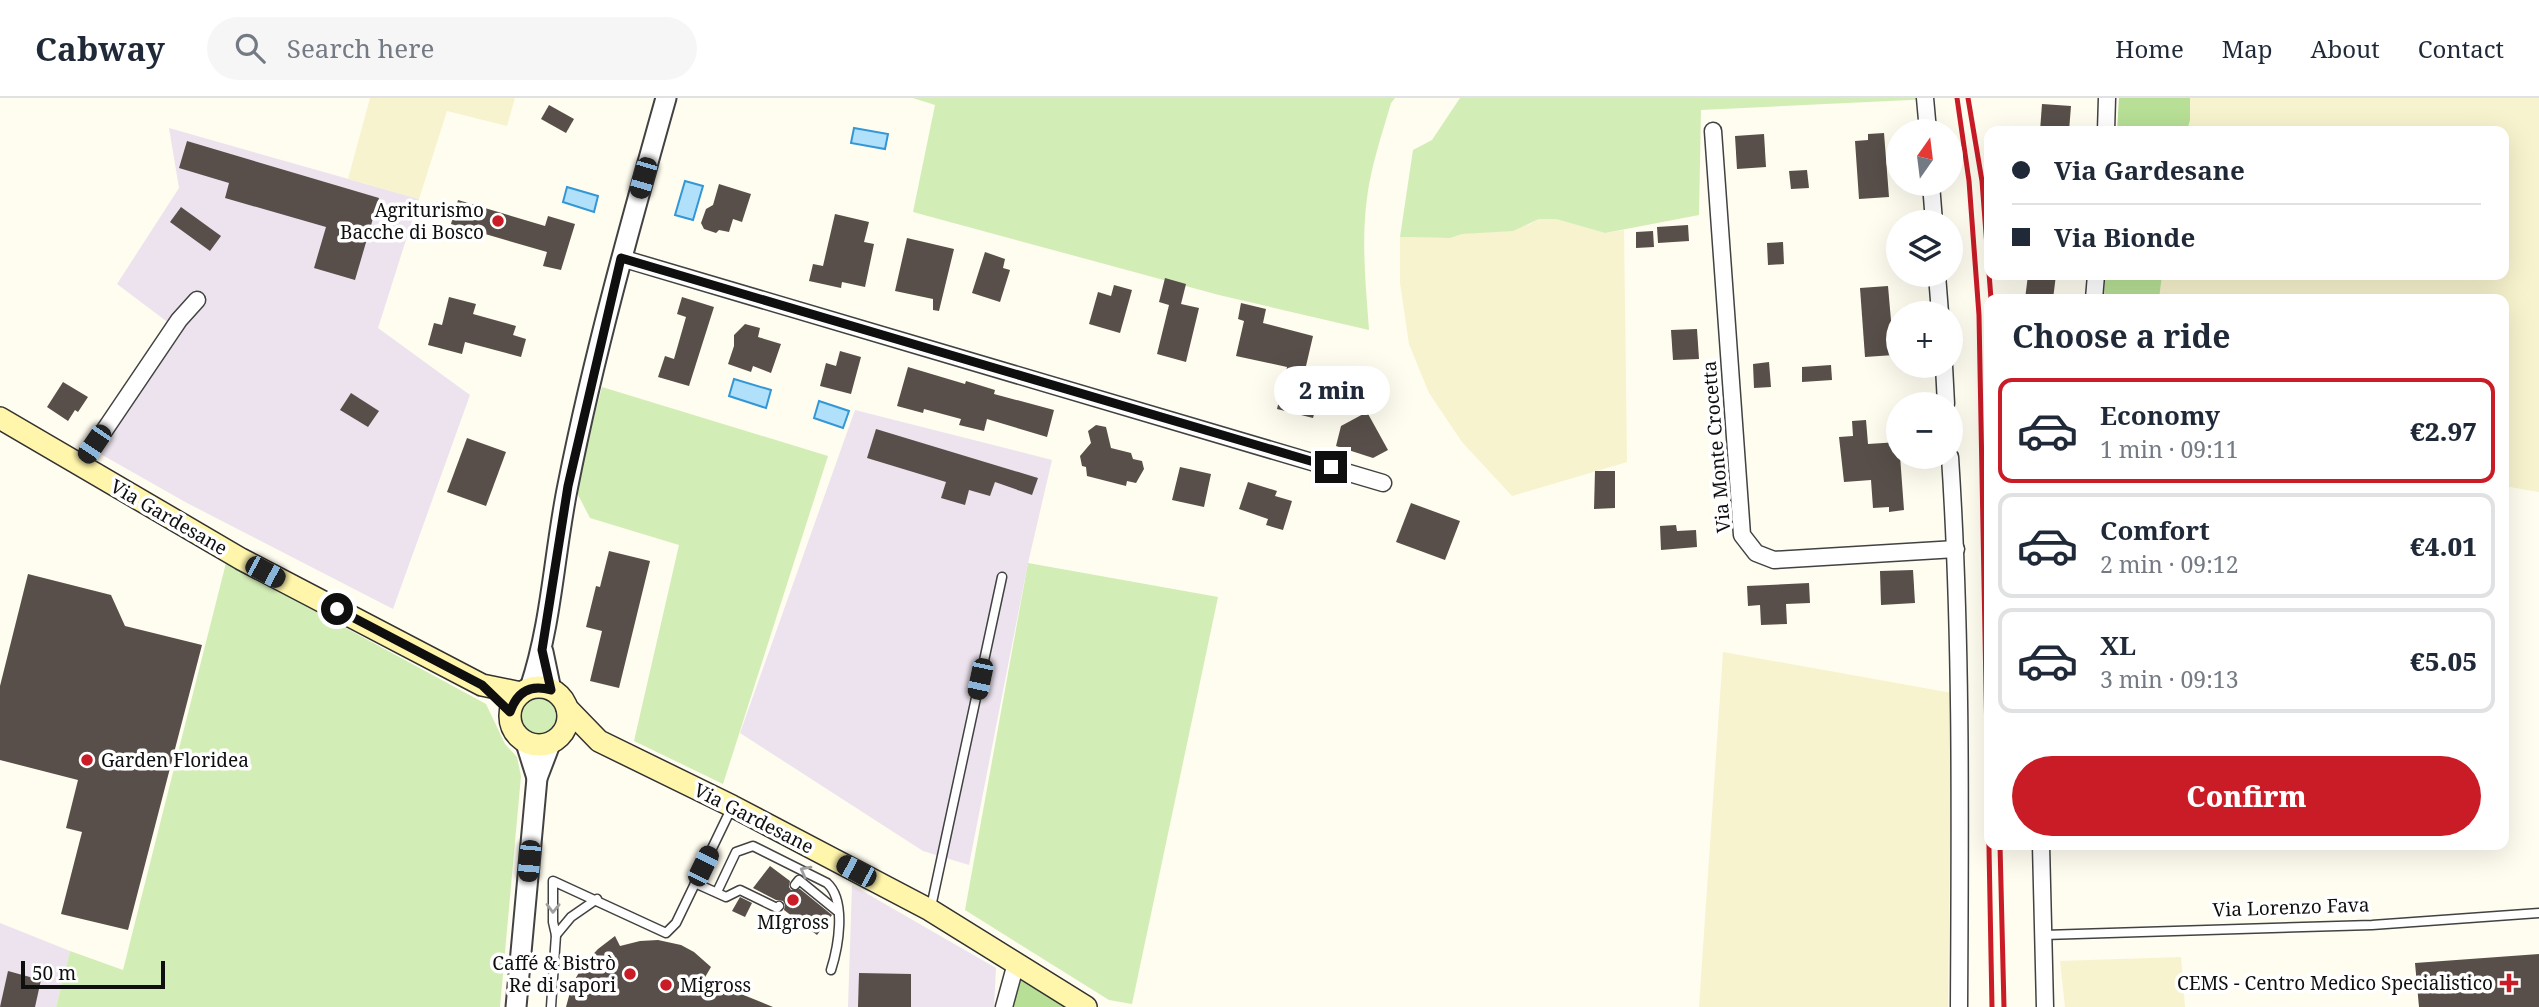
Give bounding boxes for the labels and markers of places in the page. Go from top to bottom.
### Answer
place label: Agriturismo Bacche di Bosco [340,197,484,245]
marker: Agriturismo Bacche di Bosco [490,213,506,229]
place label: Garden Floridea [101,747,249,773]
marker: Garden Floridea [79,752,95,768]
marker: MIgross [785,892,801,908]
place label: MIgross [757,909,829,935]
place label: Caffé & Bistrò Re di sapori [492,950,616,998]
marker: Caffé & Bistrò Re di sapori [622,966,638,982]
place label: CEMS - Centro Medico Specialistico [2177,970,2493,996]
place label: Migross [680,972,751,998]
marker: CEMS - Centro Medico Specialistico [2499,973,2519,993]
marker: Migross [658,977,674,993]

